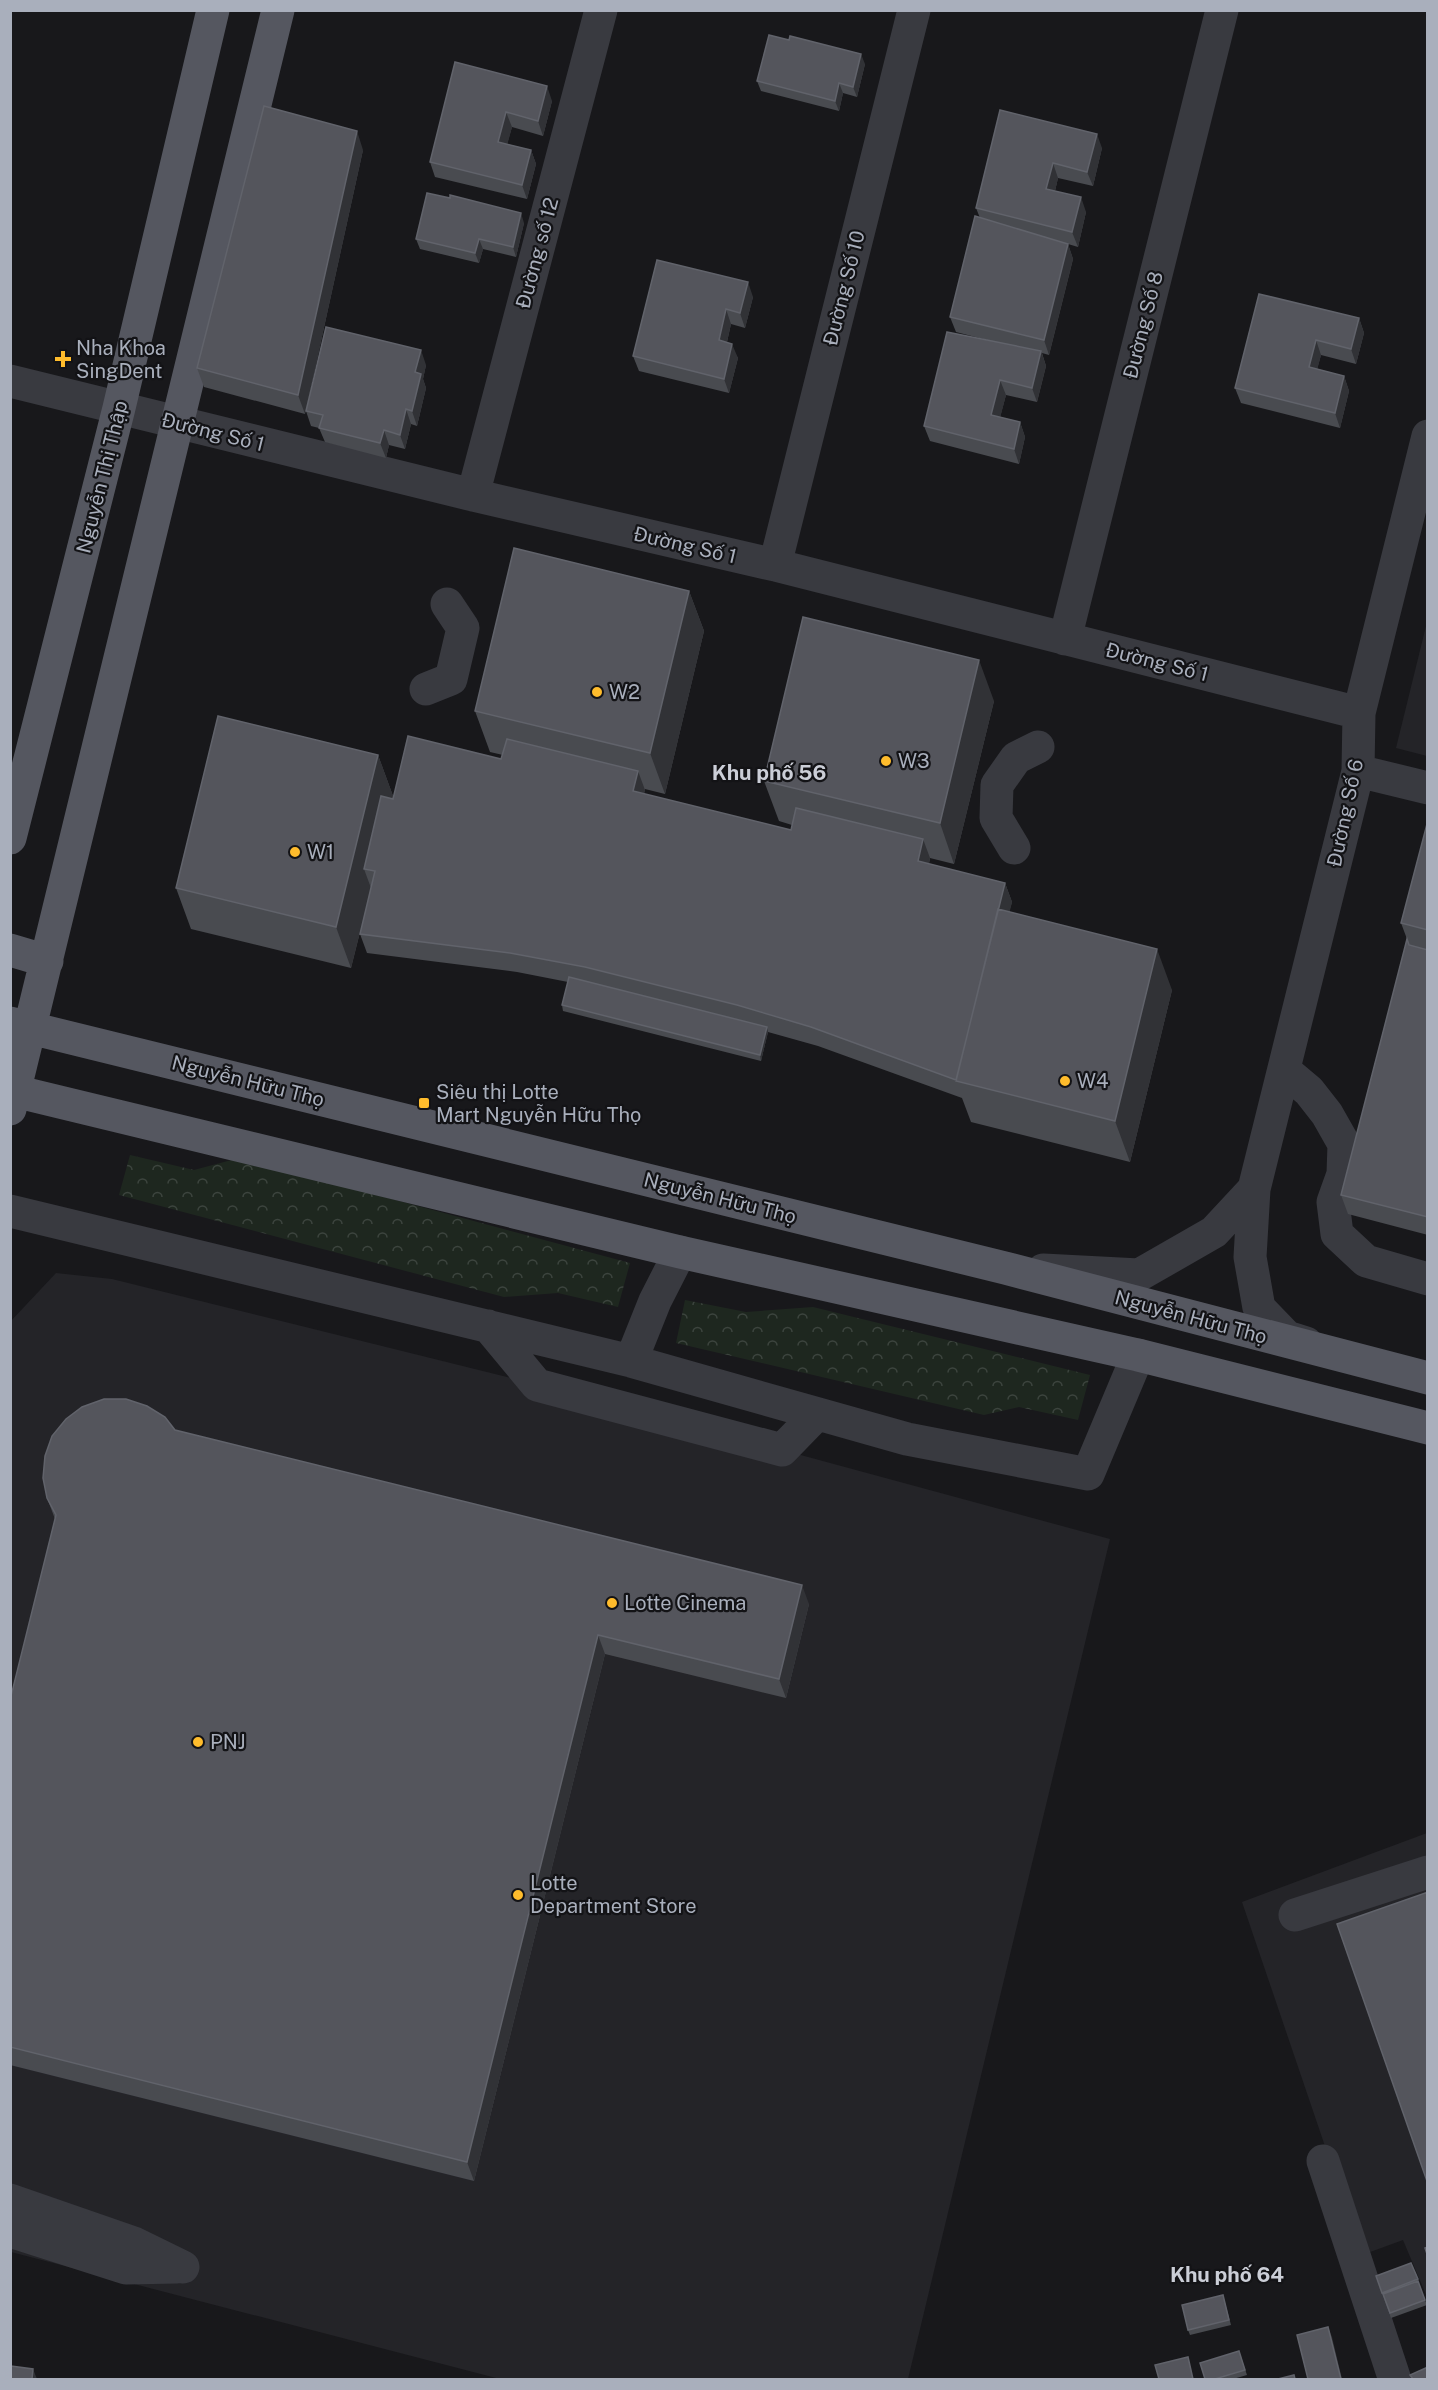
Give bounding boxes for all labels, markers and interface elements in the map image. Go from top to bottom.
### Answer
street label: Đường số 12 [511,195,563,311]
street label: Đường Số 10 [818,228,870,348]
street label: Đường Số 8 [1118,269,1168,381]
place label: Nha Khoa SingDent [76,336,166,383]
marker: Nha Khoa SingDent [54,350,72,368]
street label: Nguyễn Thị Thập [71,398,133,556]
street label: Đường Số 1 [159,408,267,456]
street label: Đường Số 1 [631,521,739,569]
street label: Đường Số 1 [1103,638,1211,686]
place label: W2 [609,680,640,704]
marker: W2 [590,685,604,699]
place label: W3 [898,749,930,773]
marker: W3 [879,754,893,768]
street label: Đường Số 6 [1322,757,1368,869]
district label: Khu phố 56 [712,760,826,785]
place label: W1 [307,840,334,864]
marker: W1 [288,845,302,859]
street label: Nguyễn Hữu Thọ [169,1050,327,1112]
place label: W4 [1077,1069,1109,1093]
marker: W4 [1058,1074,1072,1088]
place label: Siêu thị Lotte Mart Nguyễn Hữu Thọ [436,1080,641,1127]
marker: Siêu thị Lotte Mart Nguyễn Hữu Thọ [417,1096,431,1110]
street label: Nguyễn Hữu Thọ [641,1167,799,1229]
street label: Nguyễn Hữu Thọ [1112,1285,1270,1349]
place label: Lotte Cinema [624,1591,746,1615]
marker: Lotte Cinema [605,1596,619,1610]
place label: PNJ [210,1730,246,1754]
marker: PNJ [191,1735,205,1749]
place label: Lotte Department Store [530,1871,697,1918]
marker: Lotte Department Store [511,1888,525,1902]
district label: Khu phố 64 [1170,2262,1284,2287]

